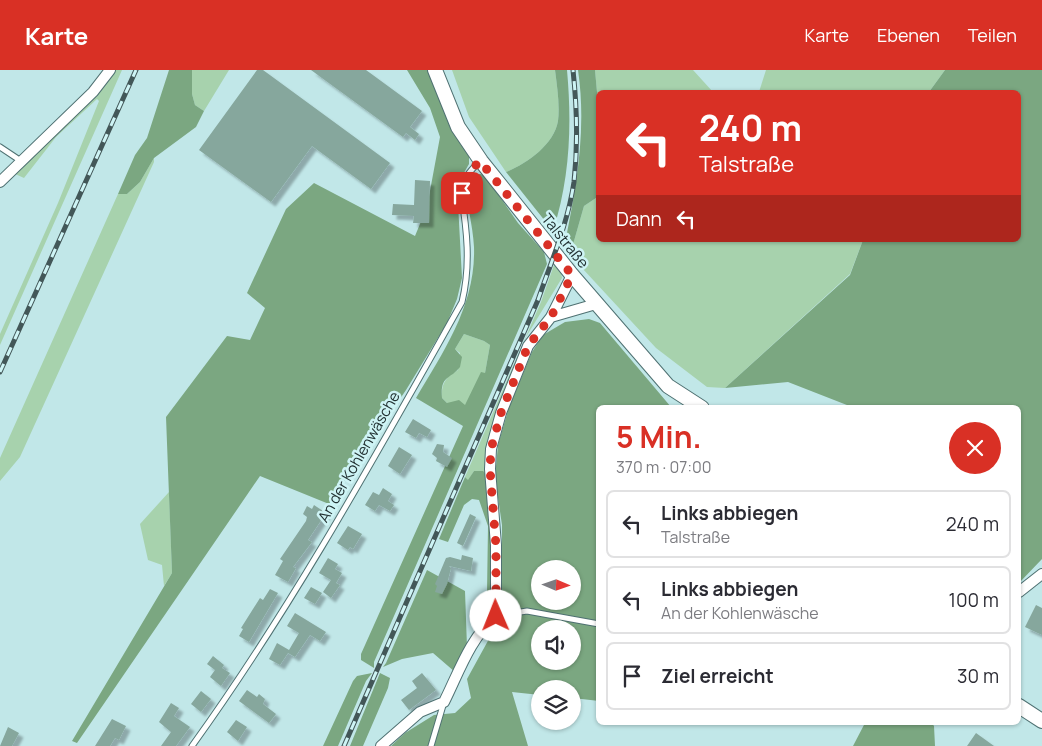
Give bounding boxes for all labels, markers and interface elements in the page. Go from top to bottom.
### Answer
text: Karte [25,19,88,52]
text: Karte [805,23,849,47]
text: Ebenen [877,23,940,47]
text: Teilen [968,23,1017,47]
text: 240 m [699,104,802,152]
icon: left [616,110,681,175]
text: Talstraße [699,149,794,179]
pin [441,172,483,214]
icon: arrive [448,179,476,207]
icon: left [672,205,700,233]
text: Dann [616,206,662,232]
street label: Talstraße [537,209,594,273]
street label: An der Kohlenwäsche [313,387,405,526]
text: 5 Min. [616,416,702,457]
button: close [949,422,1001,474]
text: 370 m · 07:00 [616,456,712,478]
text: Links abbiegen [661,500,798,526]
icon: left [618,510,646,538]
text: 240 m [946,511,999,537]
text: Talstraße [661,526,730,548]
north arrow [531,560,581,610]
map controls [531,560,581,730]
text: Links abbiegen [661,576,798,602]
icon: left [618,586,646,614]
text: 100 m [948,587,999,613]
position arrow [469,589,521,641]
text: An der Kohlenwäsche [661,602,819,624]
button: sound [531,620,581,670]
icon: arrive [618,662,646,690]
text: Ziel erreicht [661,663,774,689]
text: 30 m [957,663,999,689]
button: layers [531,680,581,730]

